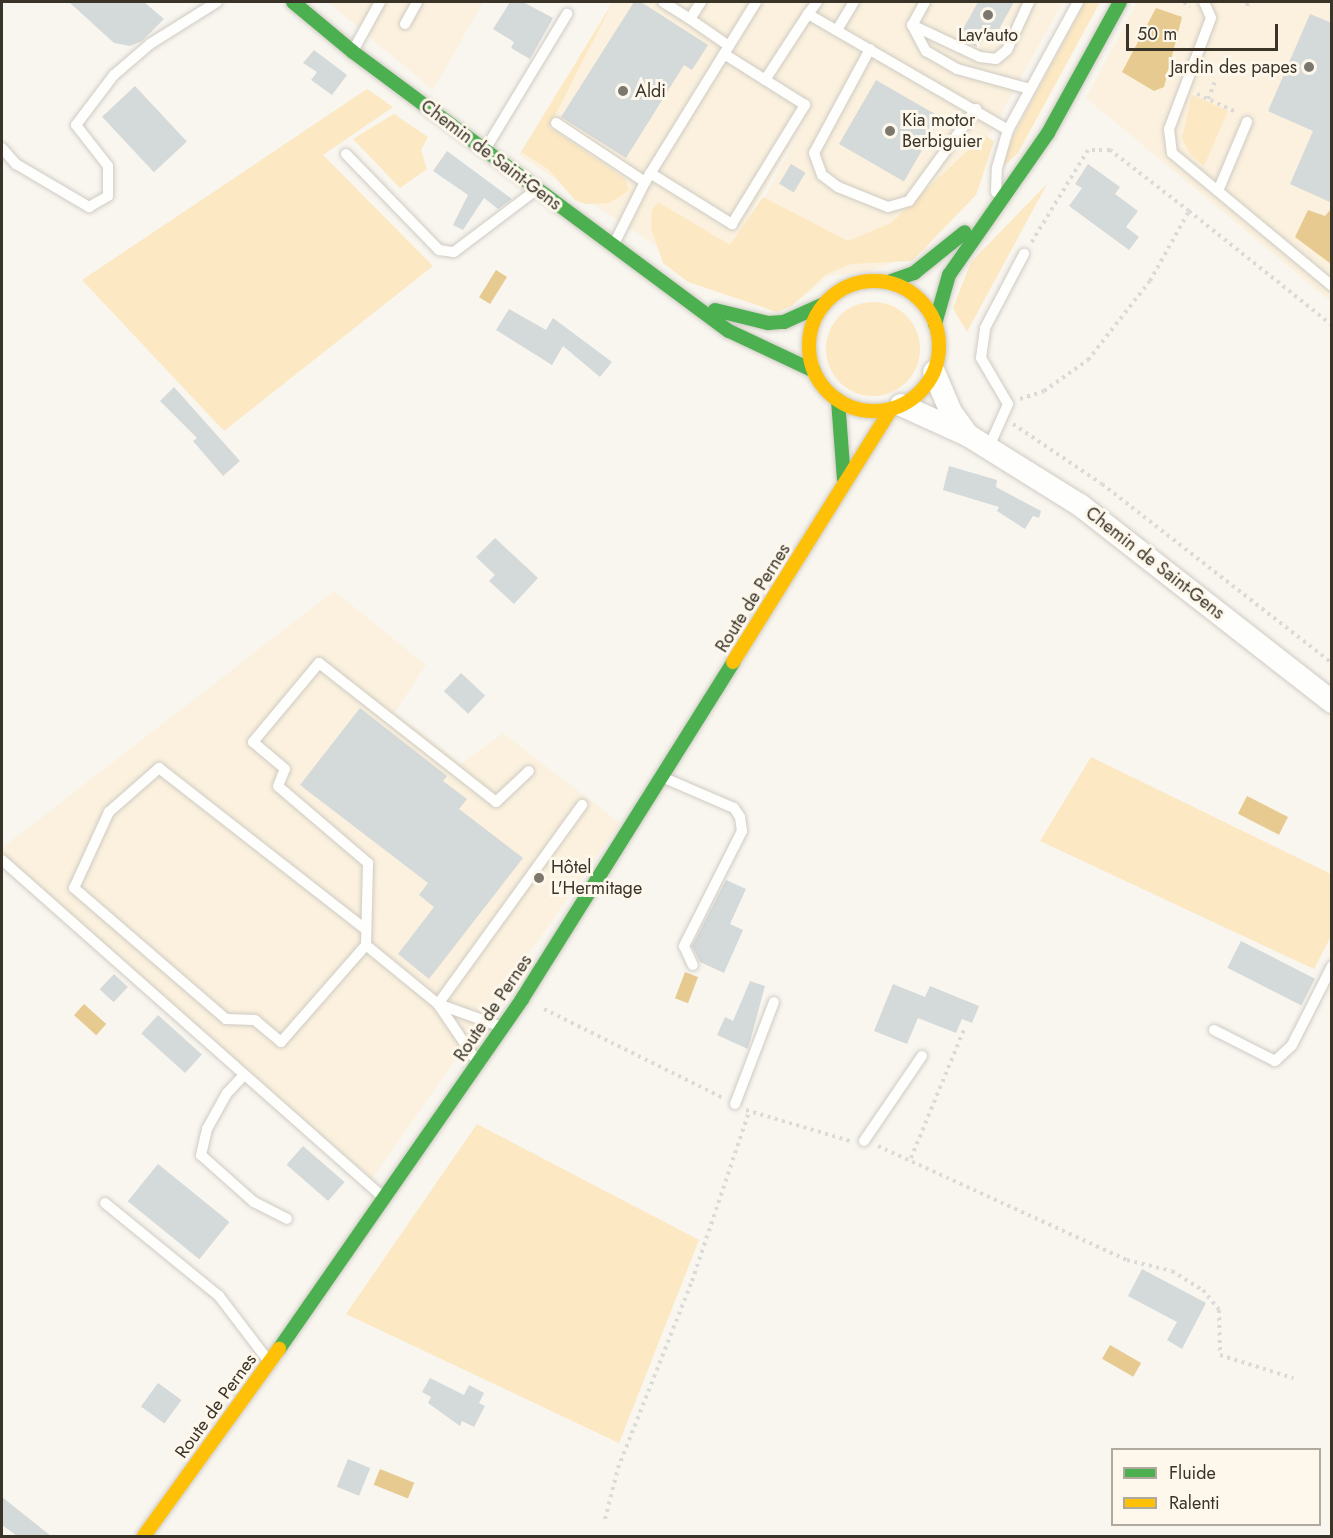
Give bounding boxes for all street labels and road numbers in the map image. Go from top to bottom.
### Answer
street label: Chemin de Saint-Gens [417,95,565,215]
street label: Chemin de Saint-Gens [1081,502,1229,624]
street label: Route de Pernes [711,540,795,656]
street label: Route de Pernes [449,951,537,1065]
street label: Route de Pernes [171,1349,261,1463]

